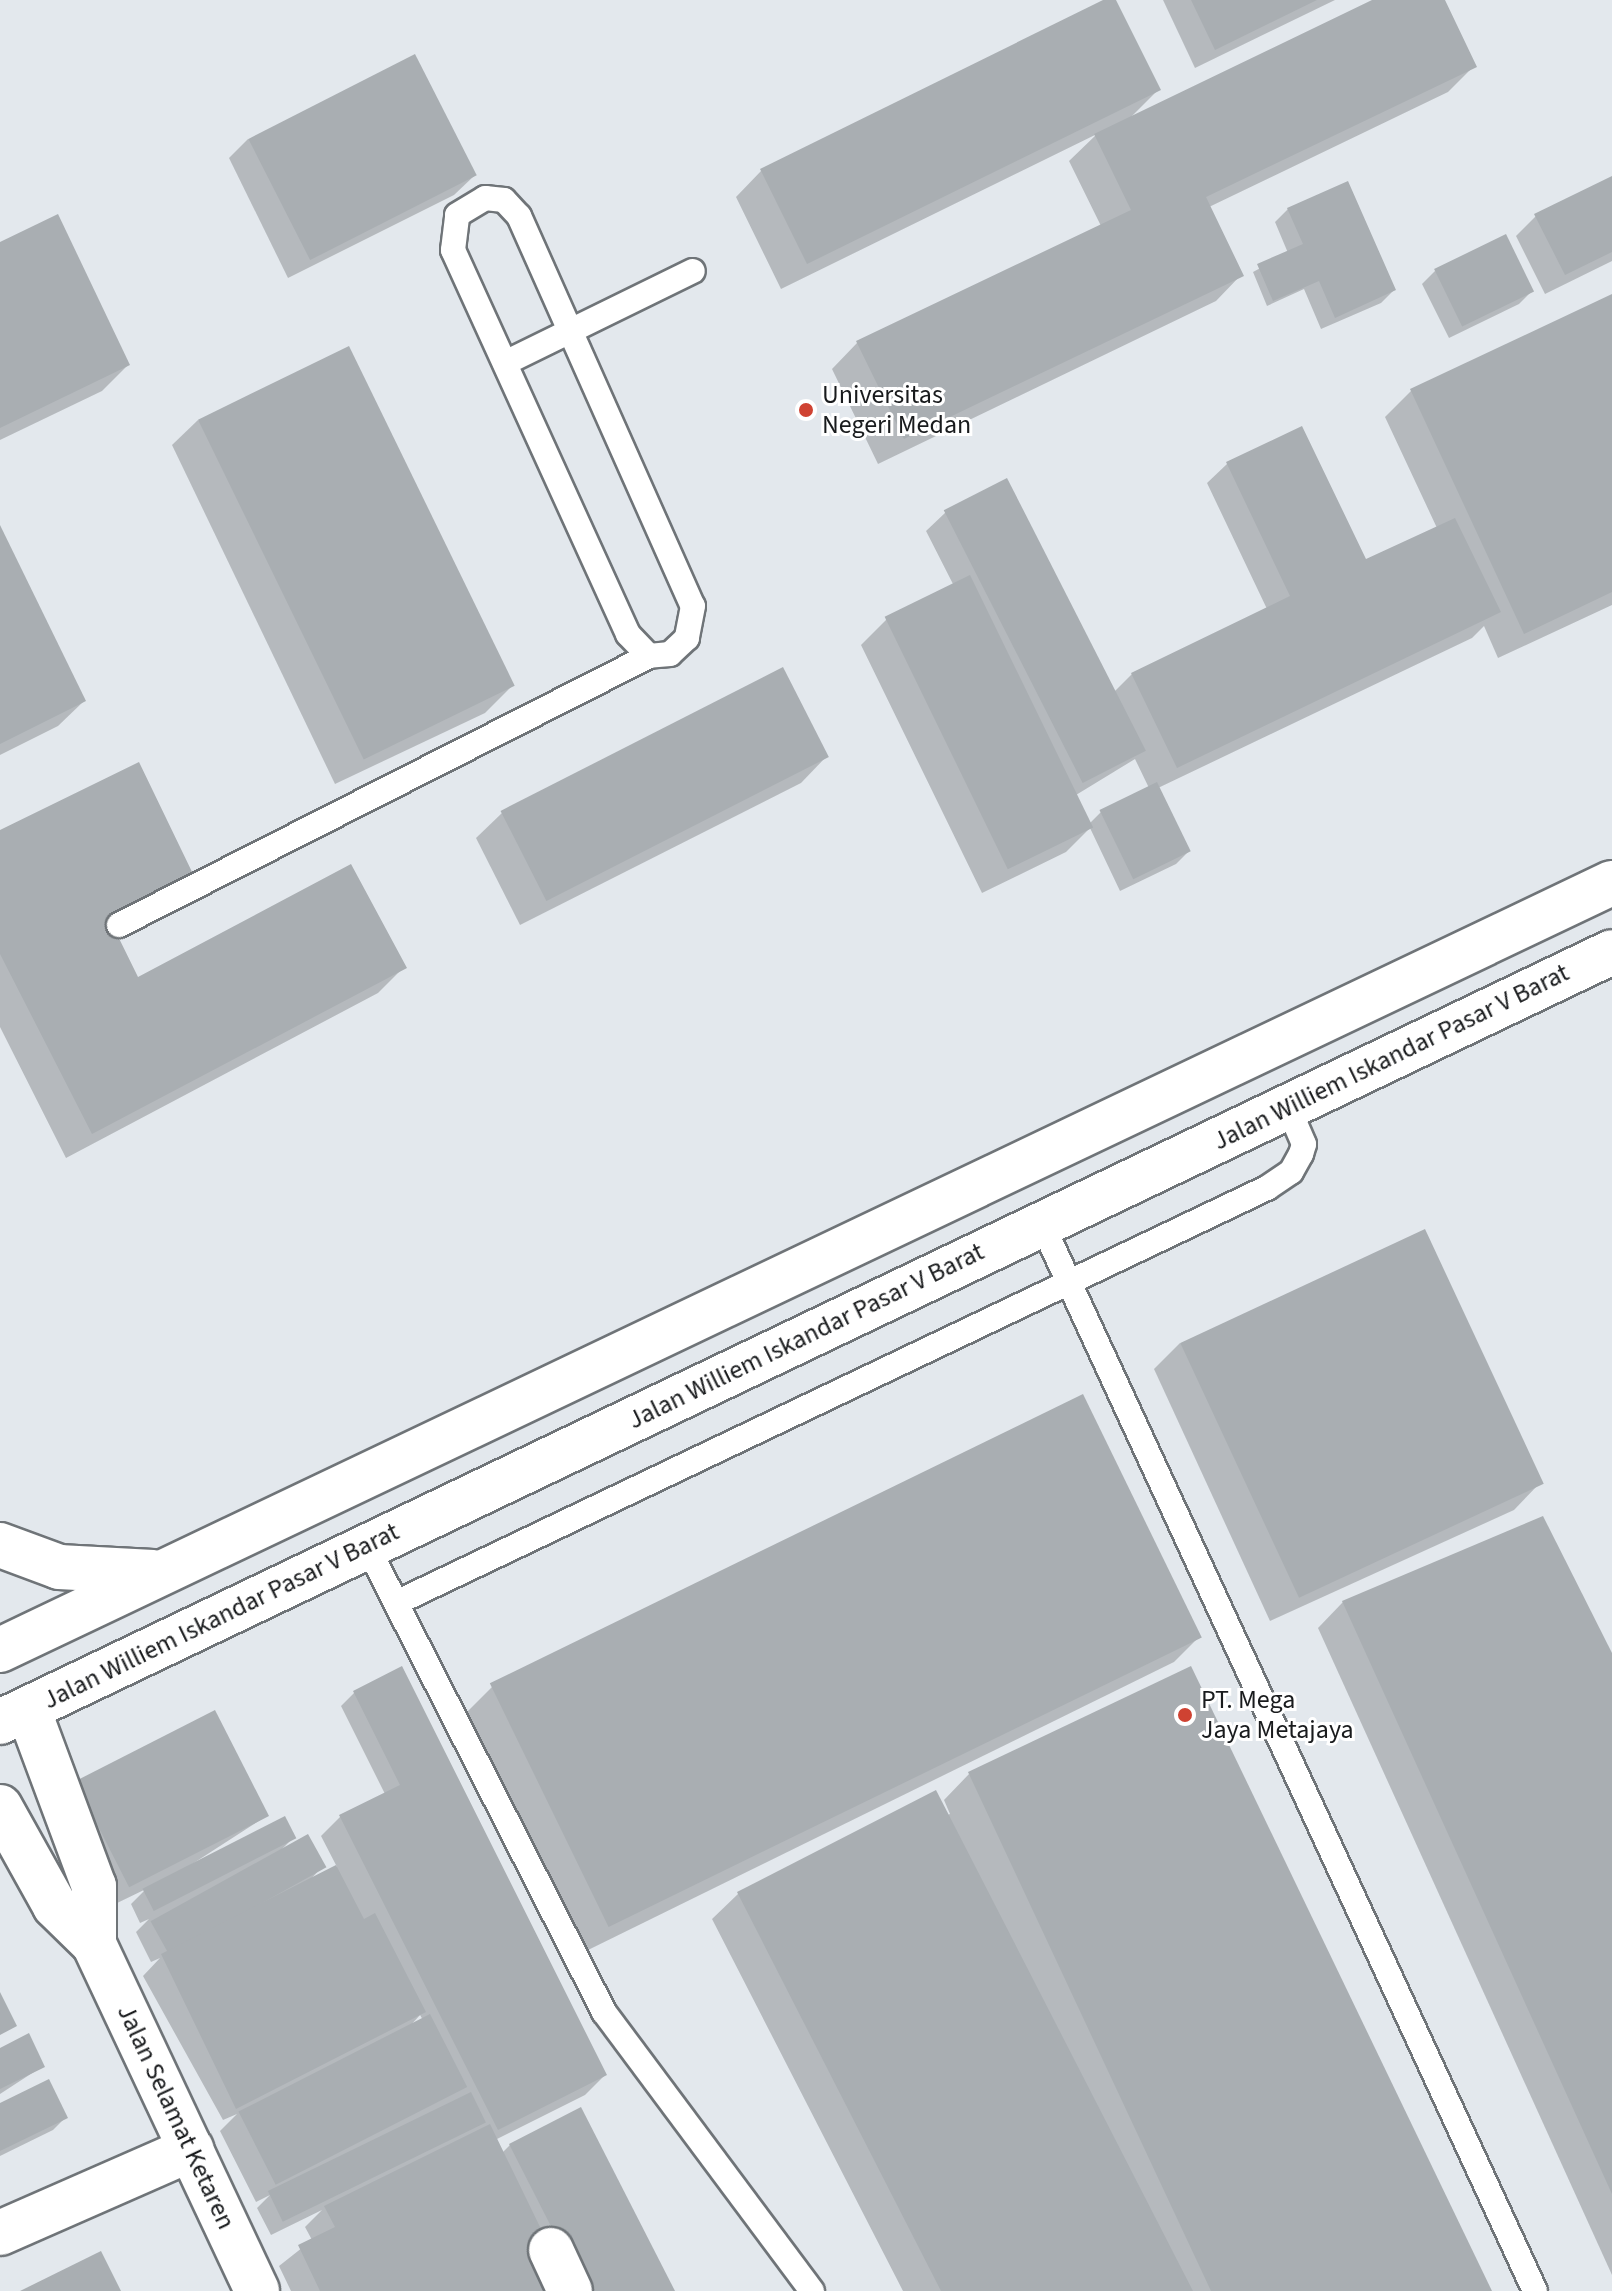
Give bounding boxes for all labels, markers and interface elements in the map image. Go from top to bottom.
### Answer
place label: Universitas Negeri Medan [822,379,971,440]
marker: Universitas Negeri Medan [797,401,815,419]
street label: Jalan Williem Iskandar Pasar V Barat [1208,957,1574,1157]
street label: Jalan Williem Iskandar Pasar V Barat [623,1236,989,1436]
street label: Jalan Williem Iskandar Pasar V Barat [38,1516,404,1716]
place label: PT. Mega Jaya Metajaya [1201,1684,1354,1746]
marker: PT. Mega Jaya Metajaya [1176,1706,1194,1724]
street label: Jalan Selamat Ketaren [110,2000,242,2234]

